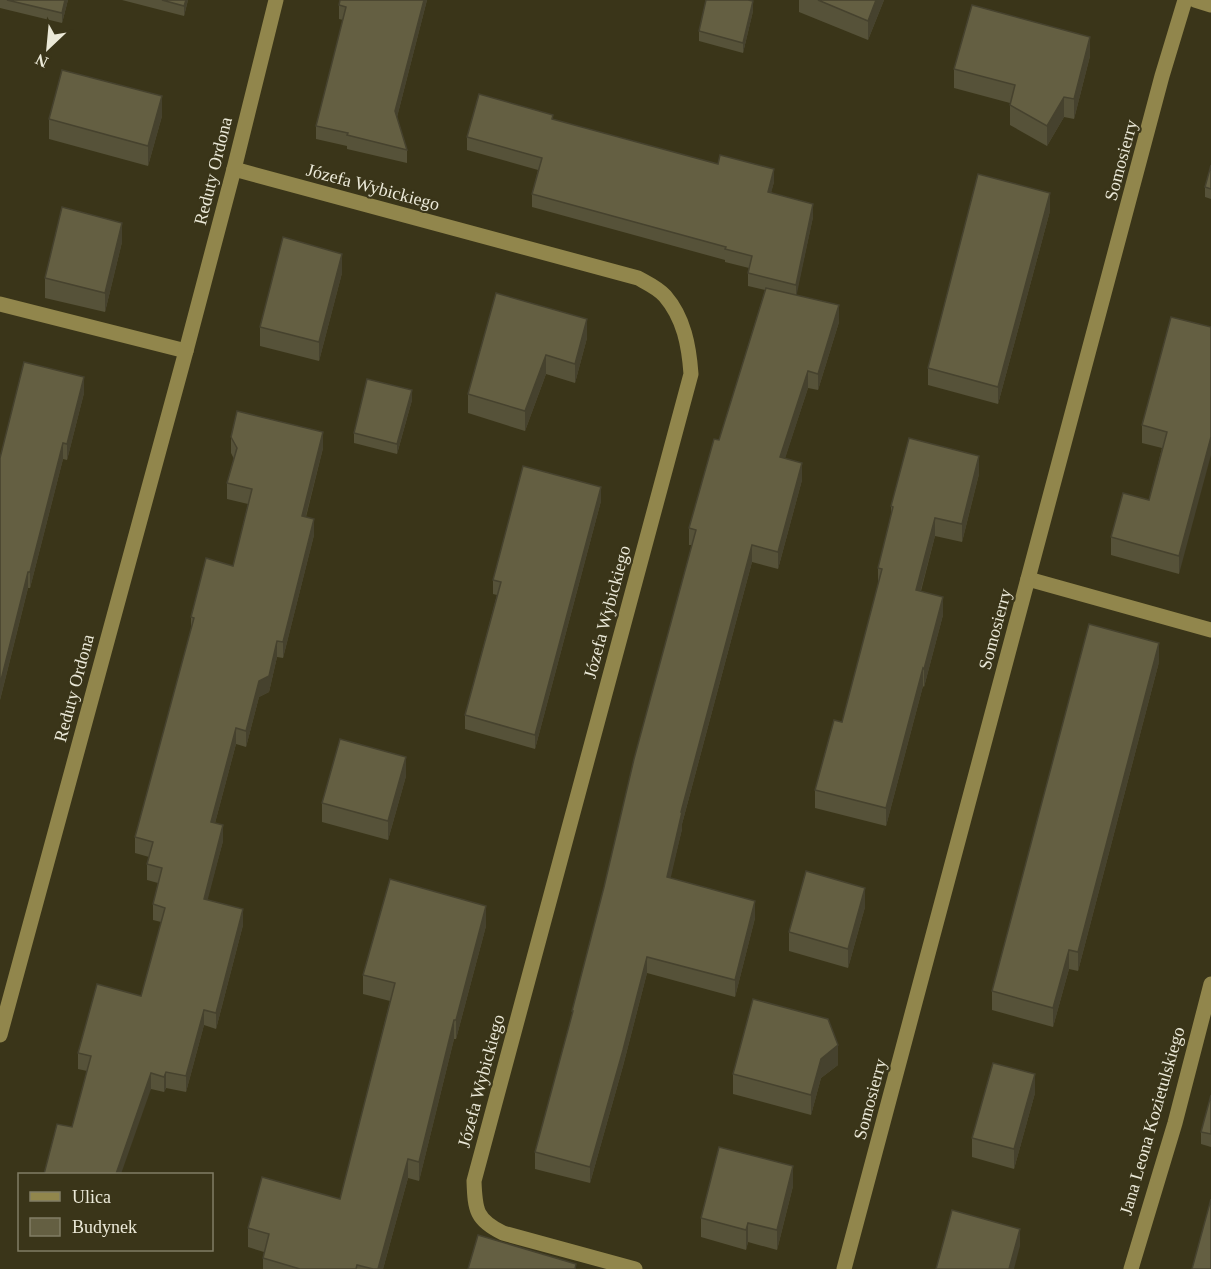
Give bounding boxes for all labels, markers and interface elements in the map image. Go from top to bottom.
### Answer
north arrow [18,18,78,78]
text: N [32,51,51,71]
street label: Reduty Ordona [190,115,236,227]
street label: Somosierry [1101,117,1141,203]
street label: Józefa Wybickiego [304,160,442,214]
street label: Józefa Wybickiego [580,543,634,681]
street label: Somosierry [975,586,1015,672]
street label: Reduty Ordona [50,632,98,744]
street label: Józefa Wybickiego [454,1012,508,1150]
street label: Jana Leona Kozietulskiego [1116,1025,1188,1217]
street label: Somosierry [850,1056,890,1142]
legend [18,1173,213,1251]
text: Ulica [72,1187,111,1207]
text: Budynek [72,1217,137,1237]

